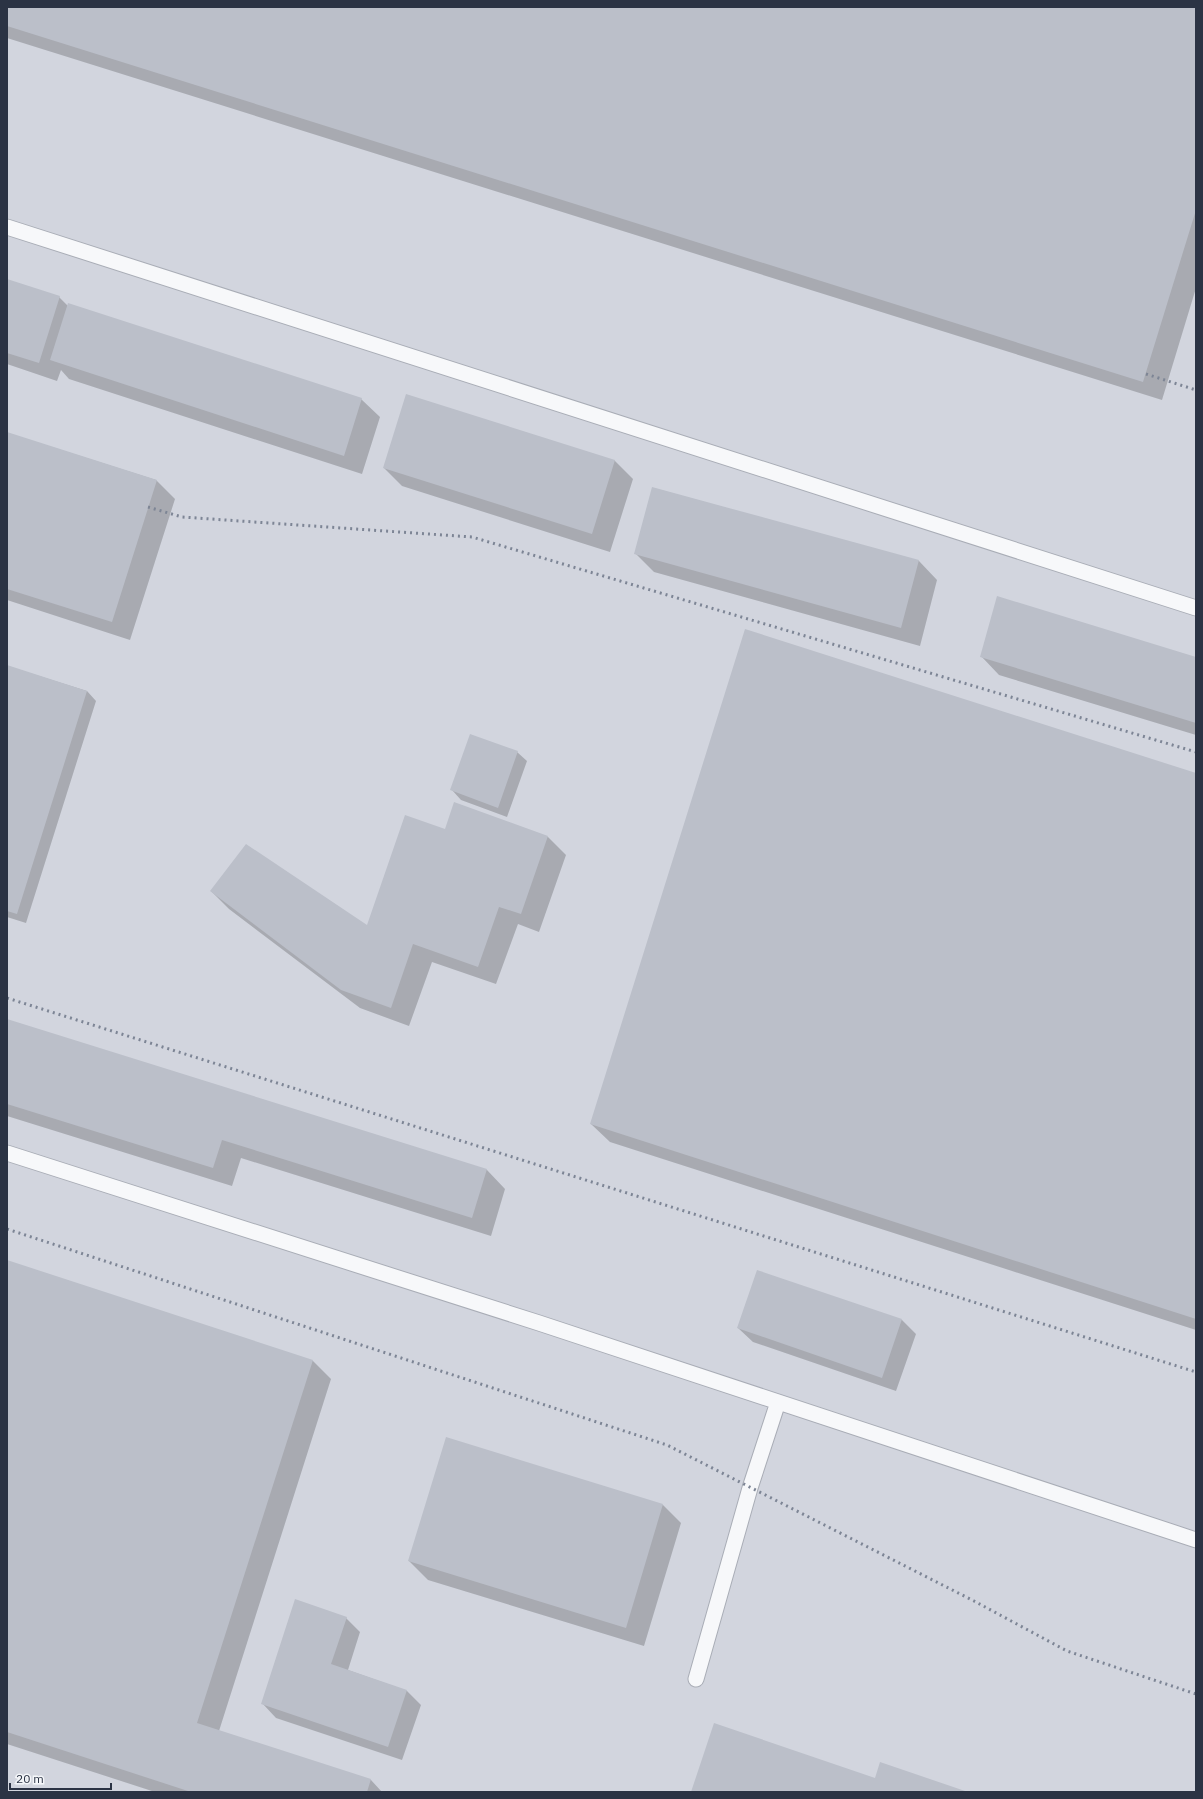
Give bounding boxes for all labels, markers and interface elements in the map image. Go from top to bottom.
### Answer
scale bar [10,1765,111,1791]
text: 20 m [16,1771,44,1786]

